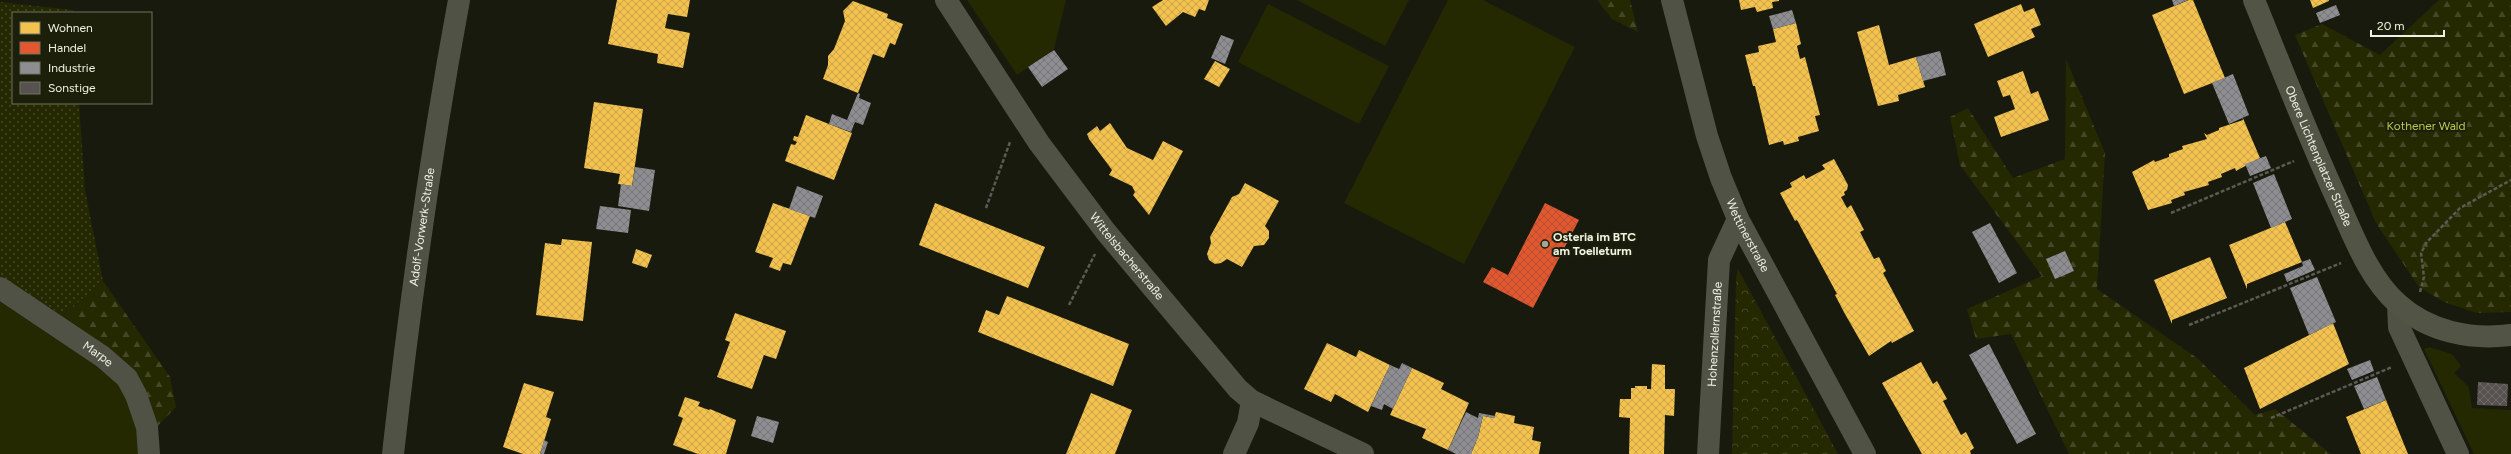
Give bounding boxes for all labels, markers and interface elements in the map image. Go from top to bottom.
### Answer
legend [12,12,152,104]
scale bar [2371,12,2444,38]
text: 20 m [2377,19,2405,33]
text: Wohnen [48,21,93,35]
text: Handel [48,41,86,55]
text: Industrie [48,61,96,75]
text: Sonstige [48,81,96,95]
street label: Obere Lichtenplatzer Straße [2282,84,2355,229]
park label: Kothener Wald [2386,119,2466,133]
street label: Adolf-Vorwerk-Straße [407,166,438,287]
street label: Wettinerstraße [1723,197,1772,275]
street label: Wittelsbacherstraße [1087,210,1167,303]
place label: Osteria im BTC am Toelleturm [1553,230,1636,258]
marker: Osteria im BTC am Toelleturm [1540,239,1550,249]
street label: Hohenzollernstraße [1705,281,1725,387]
street label: Marpe [80,338,116,370]

